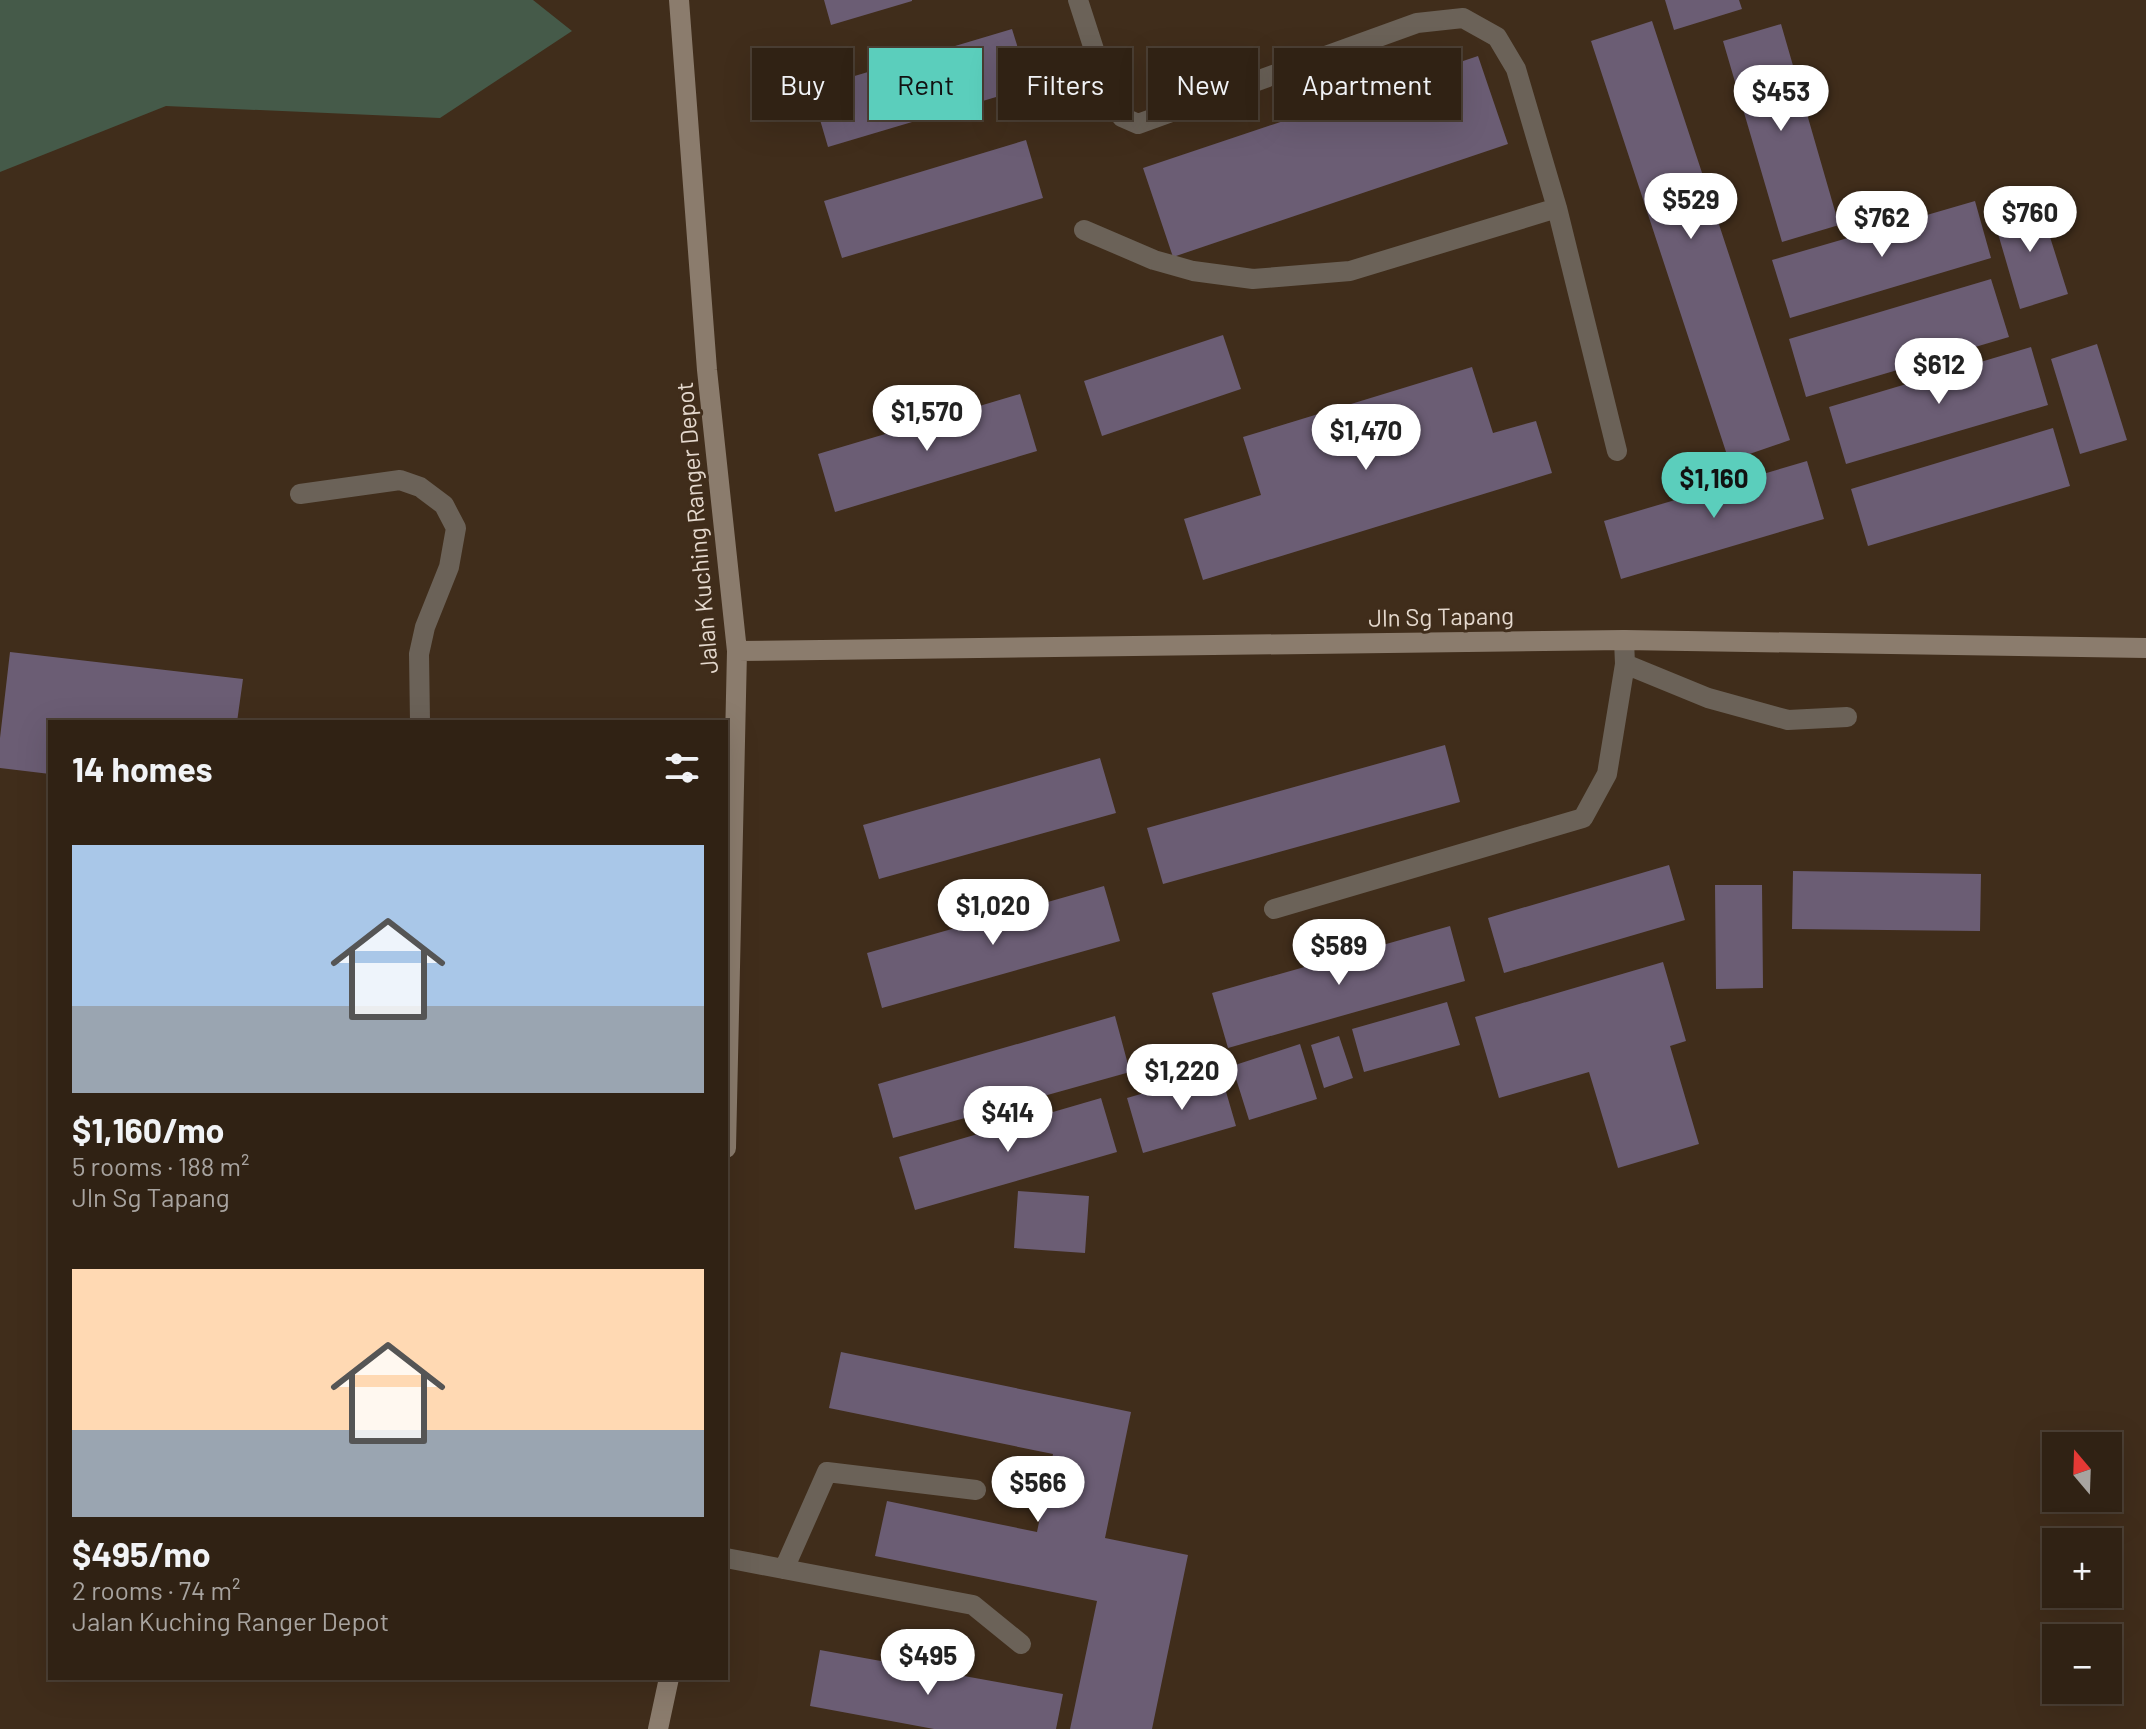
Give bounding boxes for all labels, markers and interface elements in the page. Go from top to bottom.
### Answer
chip: Buy [752,48,853,120]
chip: Rent [869,48,982,120]
chip: Filters [998,48,1132,120]
chip: New [1148,48,1258,120]
chip: Apartment [1274,48,1461,120]
pin: $453 [1734,65,1828,133]
text: $453 [1752,75,1810,106]
pin: $529 [1644,173,1738,241]
text: $529 [1662,183,1720,214]
pin: $760 [1983,186,2077,254]
pin: $762 [1835,191,1929,259]
text: $760 [2002,196,2058,227]
text: $762 [1854,201,1910,232]
pin: $612 [1892,338,1986,406]
text: $612 [1913,348,1965,379]
street label: Jalan Kuching Ranger Depot [669,381,723,675]
pin: $1,570 [862,385,992,453]
text: $1,570 [891,395,963,426]
pin: $1,470 [1301,404,1431,472]
text: $1,470 [1330,414,1402,445]
pin: $1,160 [1649,452,1779,520]
text: $1,160 [1680,462,1748,493]
street label: Jln Sg Tapang [1368,600,1514,632]
icon: filters [660,746,704,790]
text: 14 homes [72,748,213,789]
pin: $1,020 [928,879,1058,947]
text: $1,020 [956,889,1030,920]
icon: home [316,897,460,1041]
pin: $589 [1292,919,1386,987]
text: $589 [1311,929,1367,960]
pin: $1,220 [1117,1044,1247,1112]
text: $1,220 [1145,1054,1219,1085]
pin: $414 [961,1086,1055,1154]
text: $414 [981,1096,1035,1127]
text: $1,160/mo [72,1109,225,1150]
text: 5 rooms · 188 m² [72,1150,249,1181]
text: Jln Sg Tapang [72,1181,230,1212]
icon: home [316,1321,460,1465]
north arrow [2042,1432,2122,1512]
map controls [2042,1432,2122,1704]
pin: $566 [991,1456,1085,1524]
text: $566 [1010,1466,1066,1497]
button: + [2042,1528,2122,1608]
text: $495/mo [72,1533,211,1574]
text: 2 rooms · 74 m² [72,1574,240,1605]
text: Jalan Kuching Ranger Depot [72,1605,389,1636]
button: − [2042,1624,2122,1704]
pin: $495 [881,1629,975,1697]
text: $495 [899,1639,957,1670]

